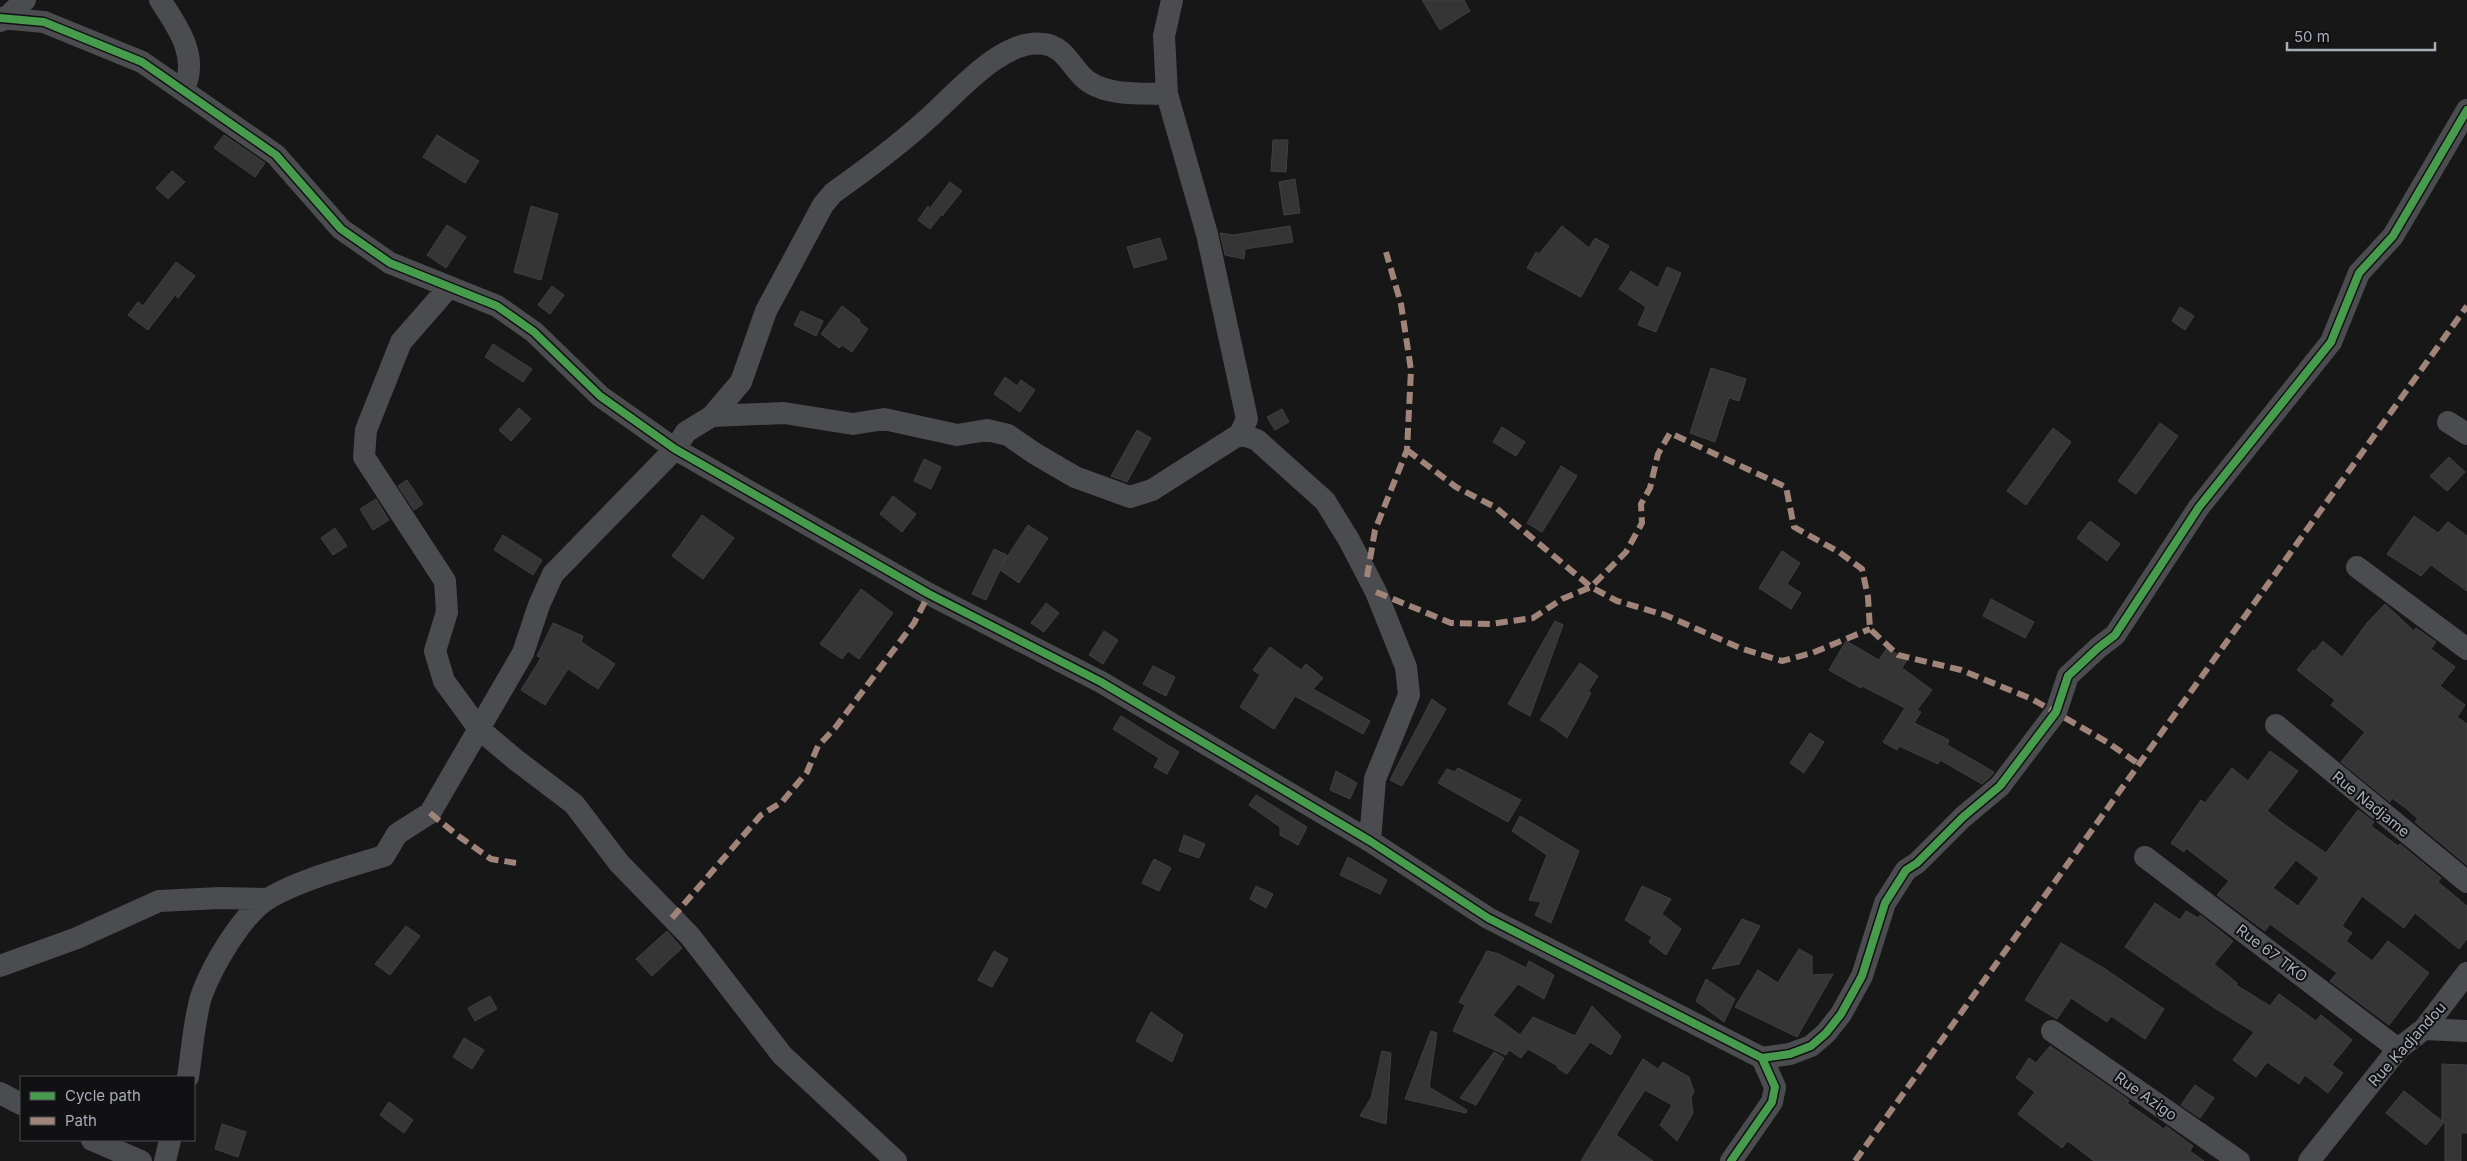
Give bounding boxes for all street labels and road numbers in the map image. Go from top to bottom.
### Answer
street label: Rue Nadjame [2328,767,2414,841]
street label: Rue 67 TKO [2233,920,2311,986]
street label: Rue Kadjandou [2364,998,2450,1090]
street label: Rue Azigo [2111,1068,2181,1124]

